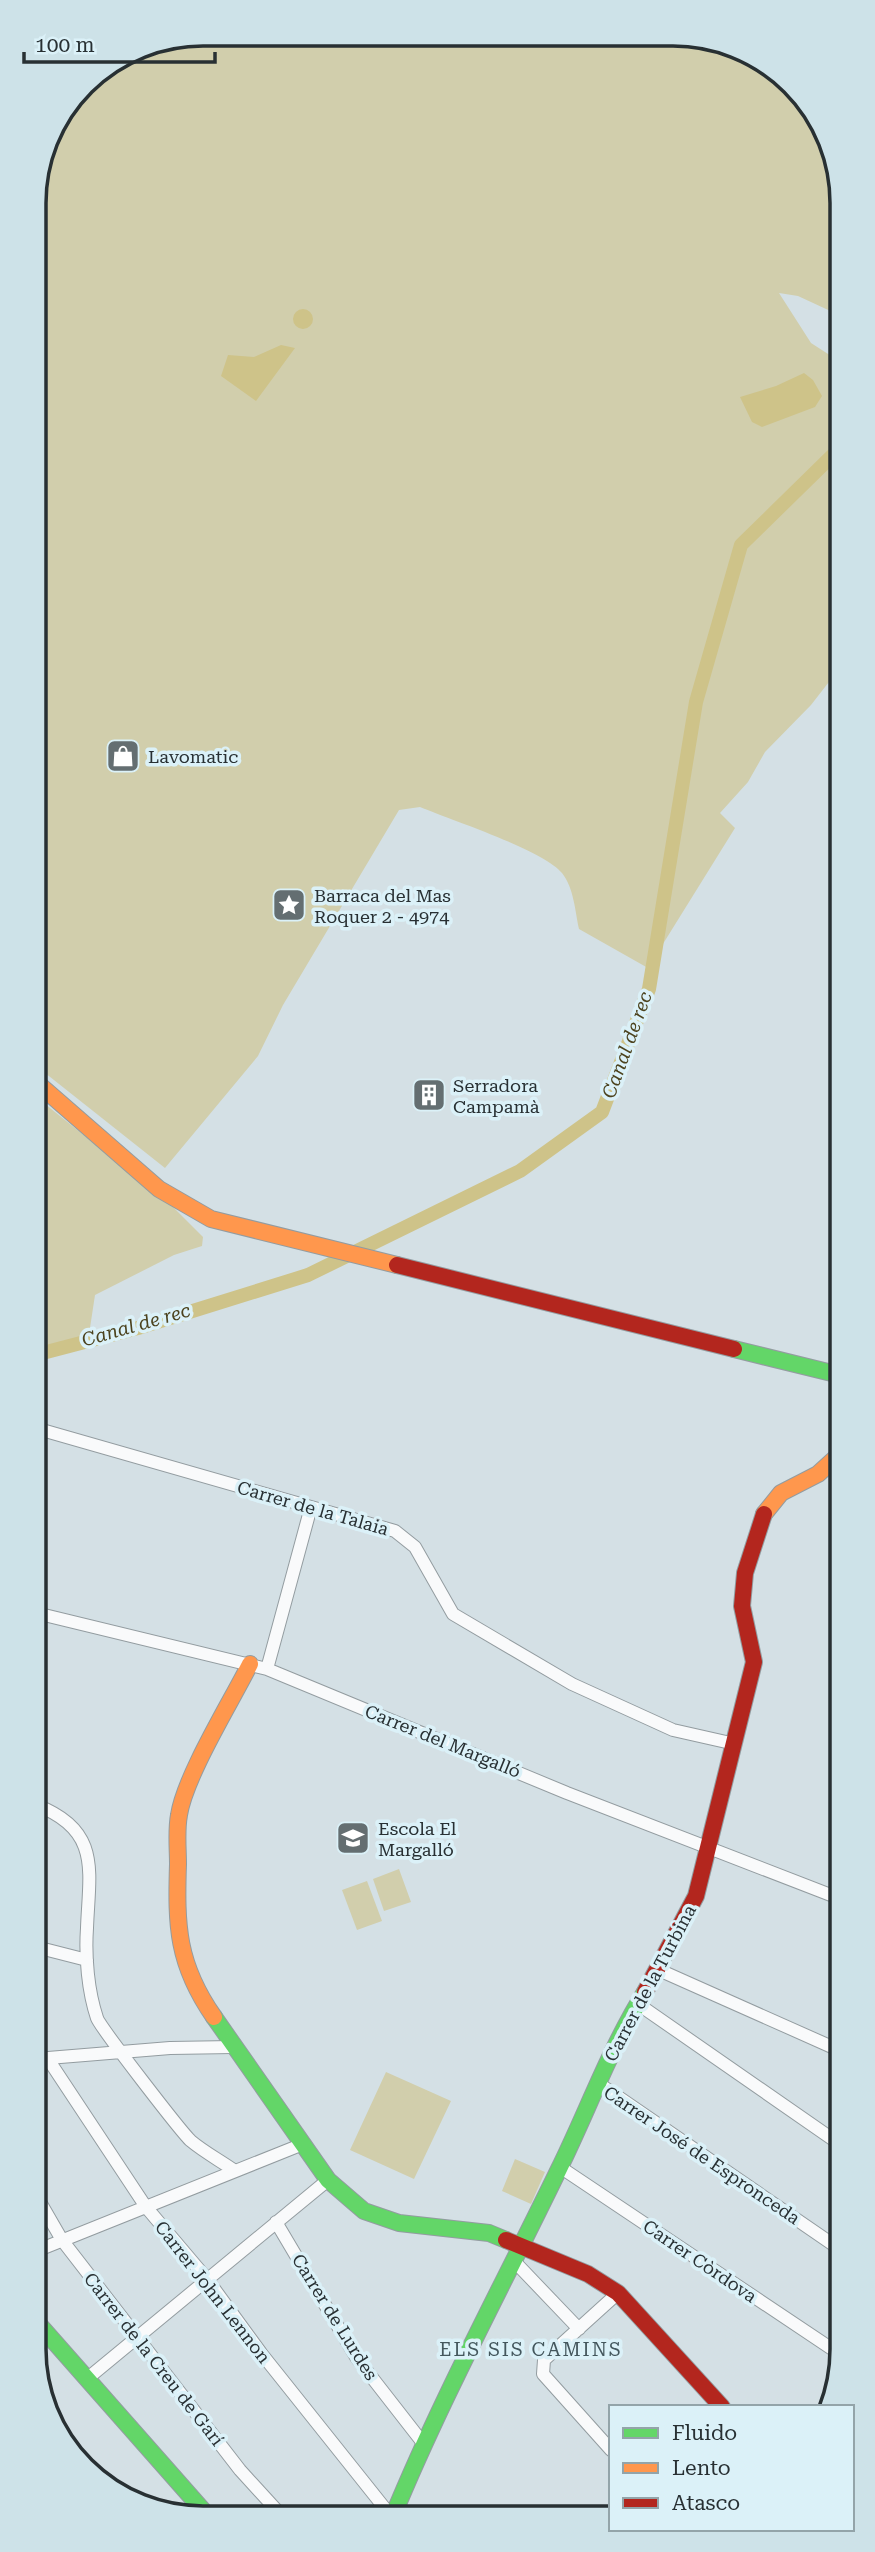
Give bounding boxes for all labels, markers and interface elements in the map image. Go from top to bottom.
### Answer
scale bar [24,21,215,65]
text: 100 m [35,33,95,57]
shop icon: Lavomatic [104,737,142,775]
place label: Lavomatic [148,746,238,767]
place label: Barraca del Mas Roquer 2 - 4974 [314,885,451,927]
place icon: Barraca del Mas Roquer 2 - 4974 [270,886,308,924]
water label: Canal de rec [597,989,657,1101]
place label: Serradora Campamà [453,1075,540,1117]
building icon: Serradora Campamà [410,1076,448,1114]
water label: Canal de rec [79,1299,193,1351]
street label: Carrer de la Talaia [235,1476,391,1540]
street label: Carrer del Margalló [362,1700,524,1782]
place label: Escola El Margalló [378,1818,457,1860]
school or university icon: Escola El Margalló [334,1819,372,1857]
street label: Carrer de la Turbina [600,1901,700,2065]
street label: Carrer José de Espronceda [600,2081,804,2229]
street label: Carrer Còrdova [639,2215,761,2307]
street label: Carrer John Lennon [151,2217,275,2368]
street label: Carrer de Lurdes [288,2250,382,2384]
street label: Carrer de la Creu de Garí [80,2268,228,2450]
district label: ELS SIS CAMINS [439,2338,623,2361]
legend [609,2405,854,2531]
text: Fluido [672,2421,737,2445]
text: Lento [672,2456,731,2480]
text: Atasco [672,2491,740,2515]

